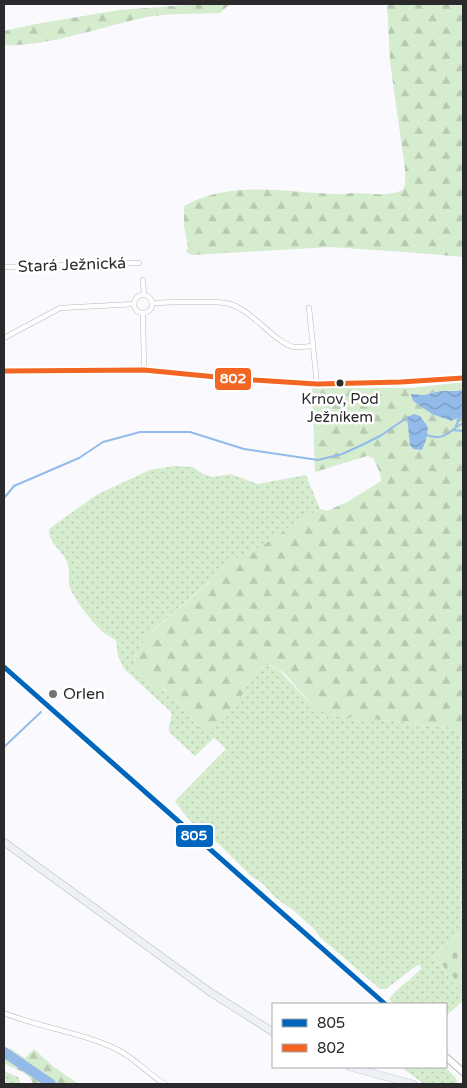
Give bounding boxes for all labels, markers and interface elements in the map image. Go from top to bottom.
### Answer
street label: Stará Ježnická [18,253,126,277]
line badge: 802 [214,367,252,391]
text: 802 [220,370,246,387]
marker: Krnov, Pod Ježníkem [335,378,345,388]
place label: Krnov, Pod Ježníkem [301,390,379,426]
place label: Orlen [63,684,105,704]
marker: Orlen [47,688,59,700]
line badge: 805 [175,824,214,848]
text: 805 [181,827,207,844]
legend [272,1003,447,1068]
text: 805 [317,1014,345,1032]
text: 802 [317,1039,345,1057]

